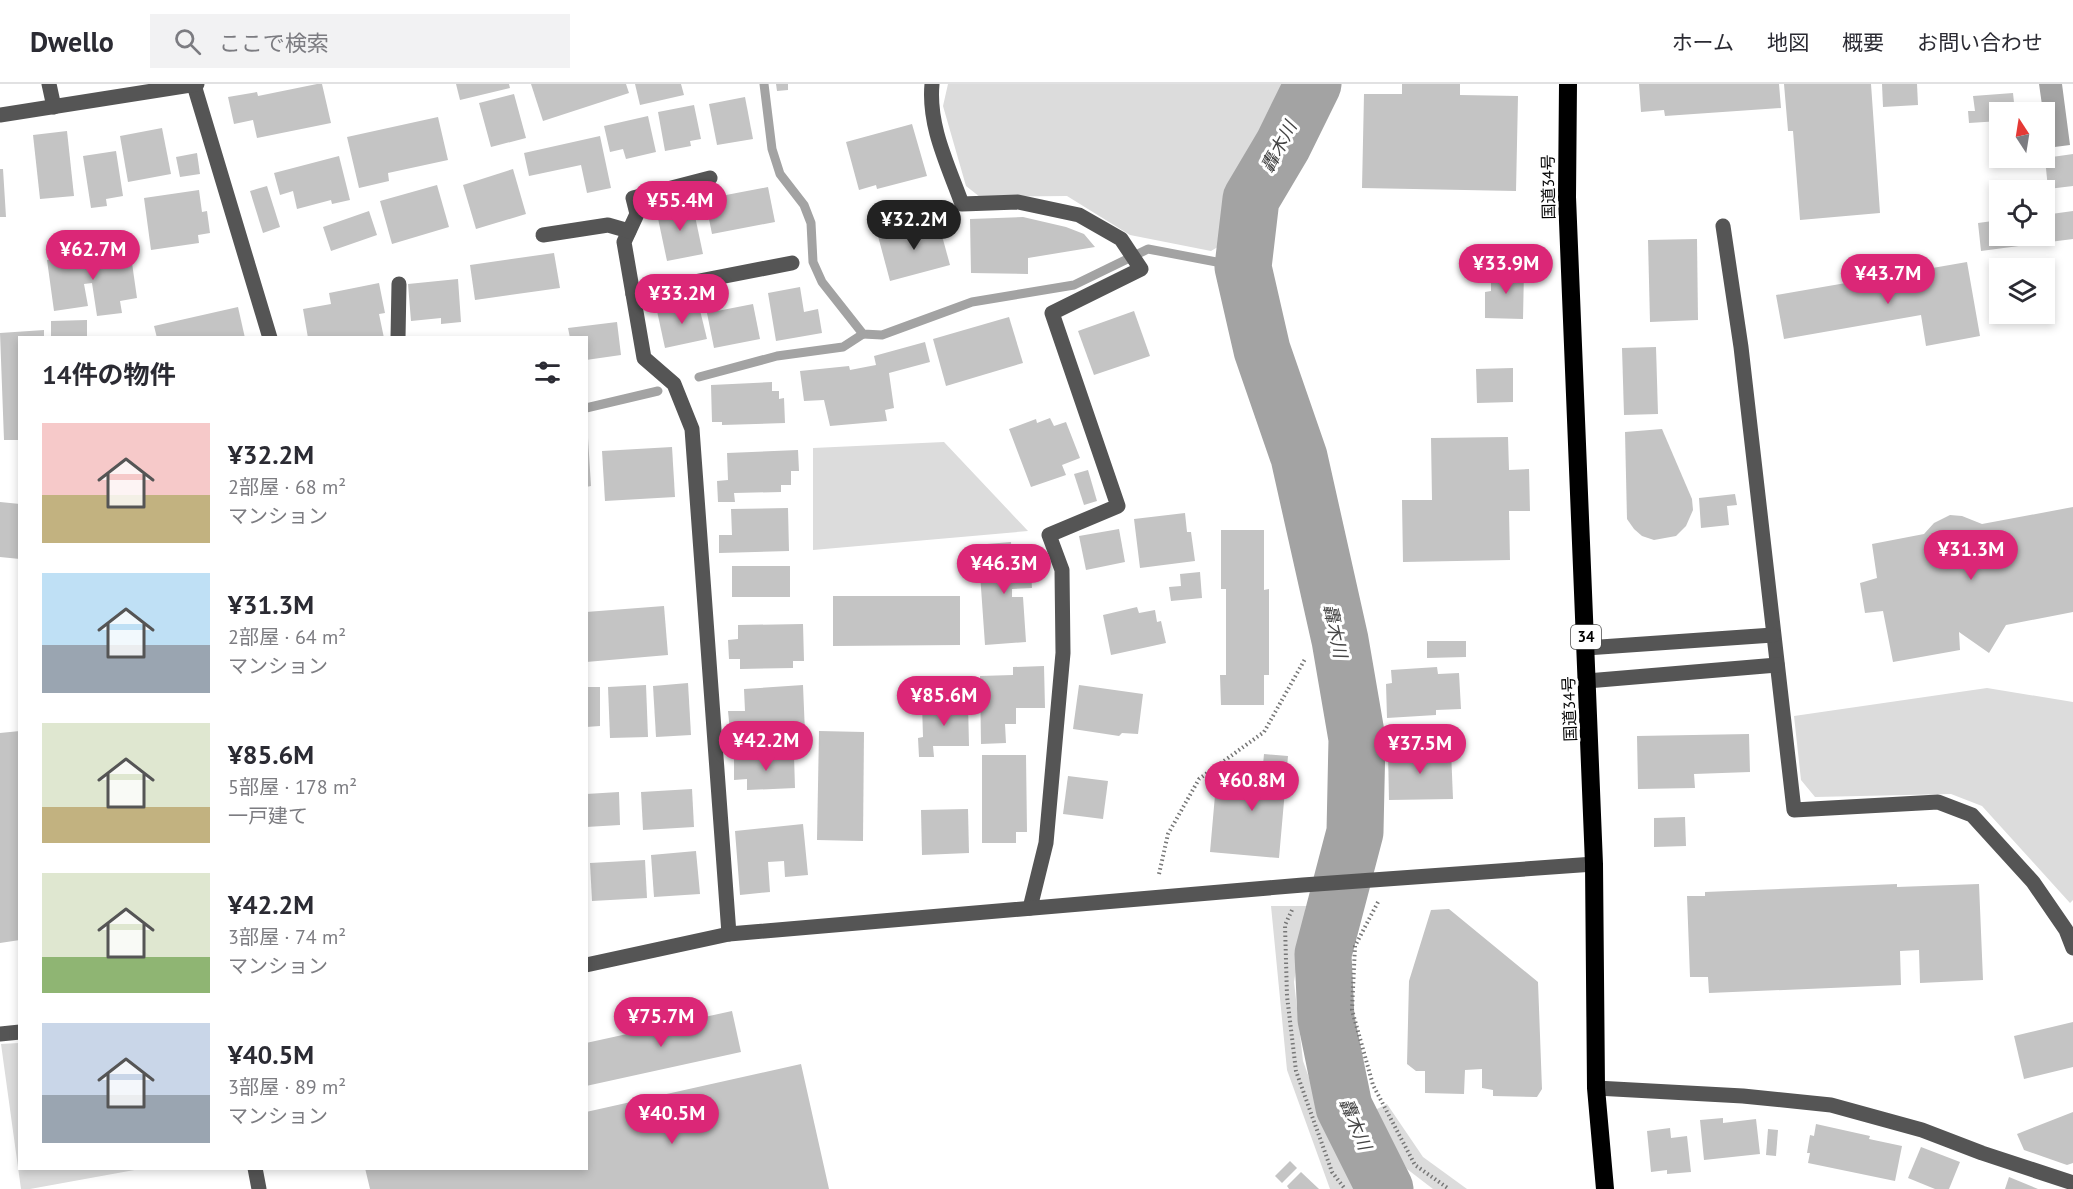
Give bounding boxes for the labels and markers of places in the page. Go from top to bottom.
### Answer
pin: ¥55.4M [631,181,729,232]
pin: ¥32.2M [865,200,963,251]
pin: ¥62.7M [44,230,142,281]
pin: ¥33.9M [1457,244,1555,295]
pin: ¥43.7M [1839,254,1937,305]
pin: ¥33.2M [633,274,731,325]
pin: ¥31.3M [1922,530,2020,581]
pin: ¥46.3M [955,544,1053,595]
pin: ¥85.6M [895,676,993,727]
pin: ¥42.2M [717,721,815,772]
pin: ¥37.5M [1371,724,1469,775]
pin: ¥60.8M [1203,761,1301,812]
pin: ¥75.7M [612,997,710,1048]
pin: ¥40.5M [623,1094,721,1145]

